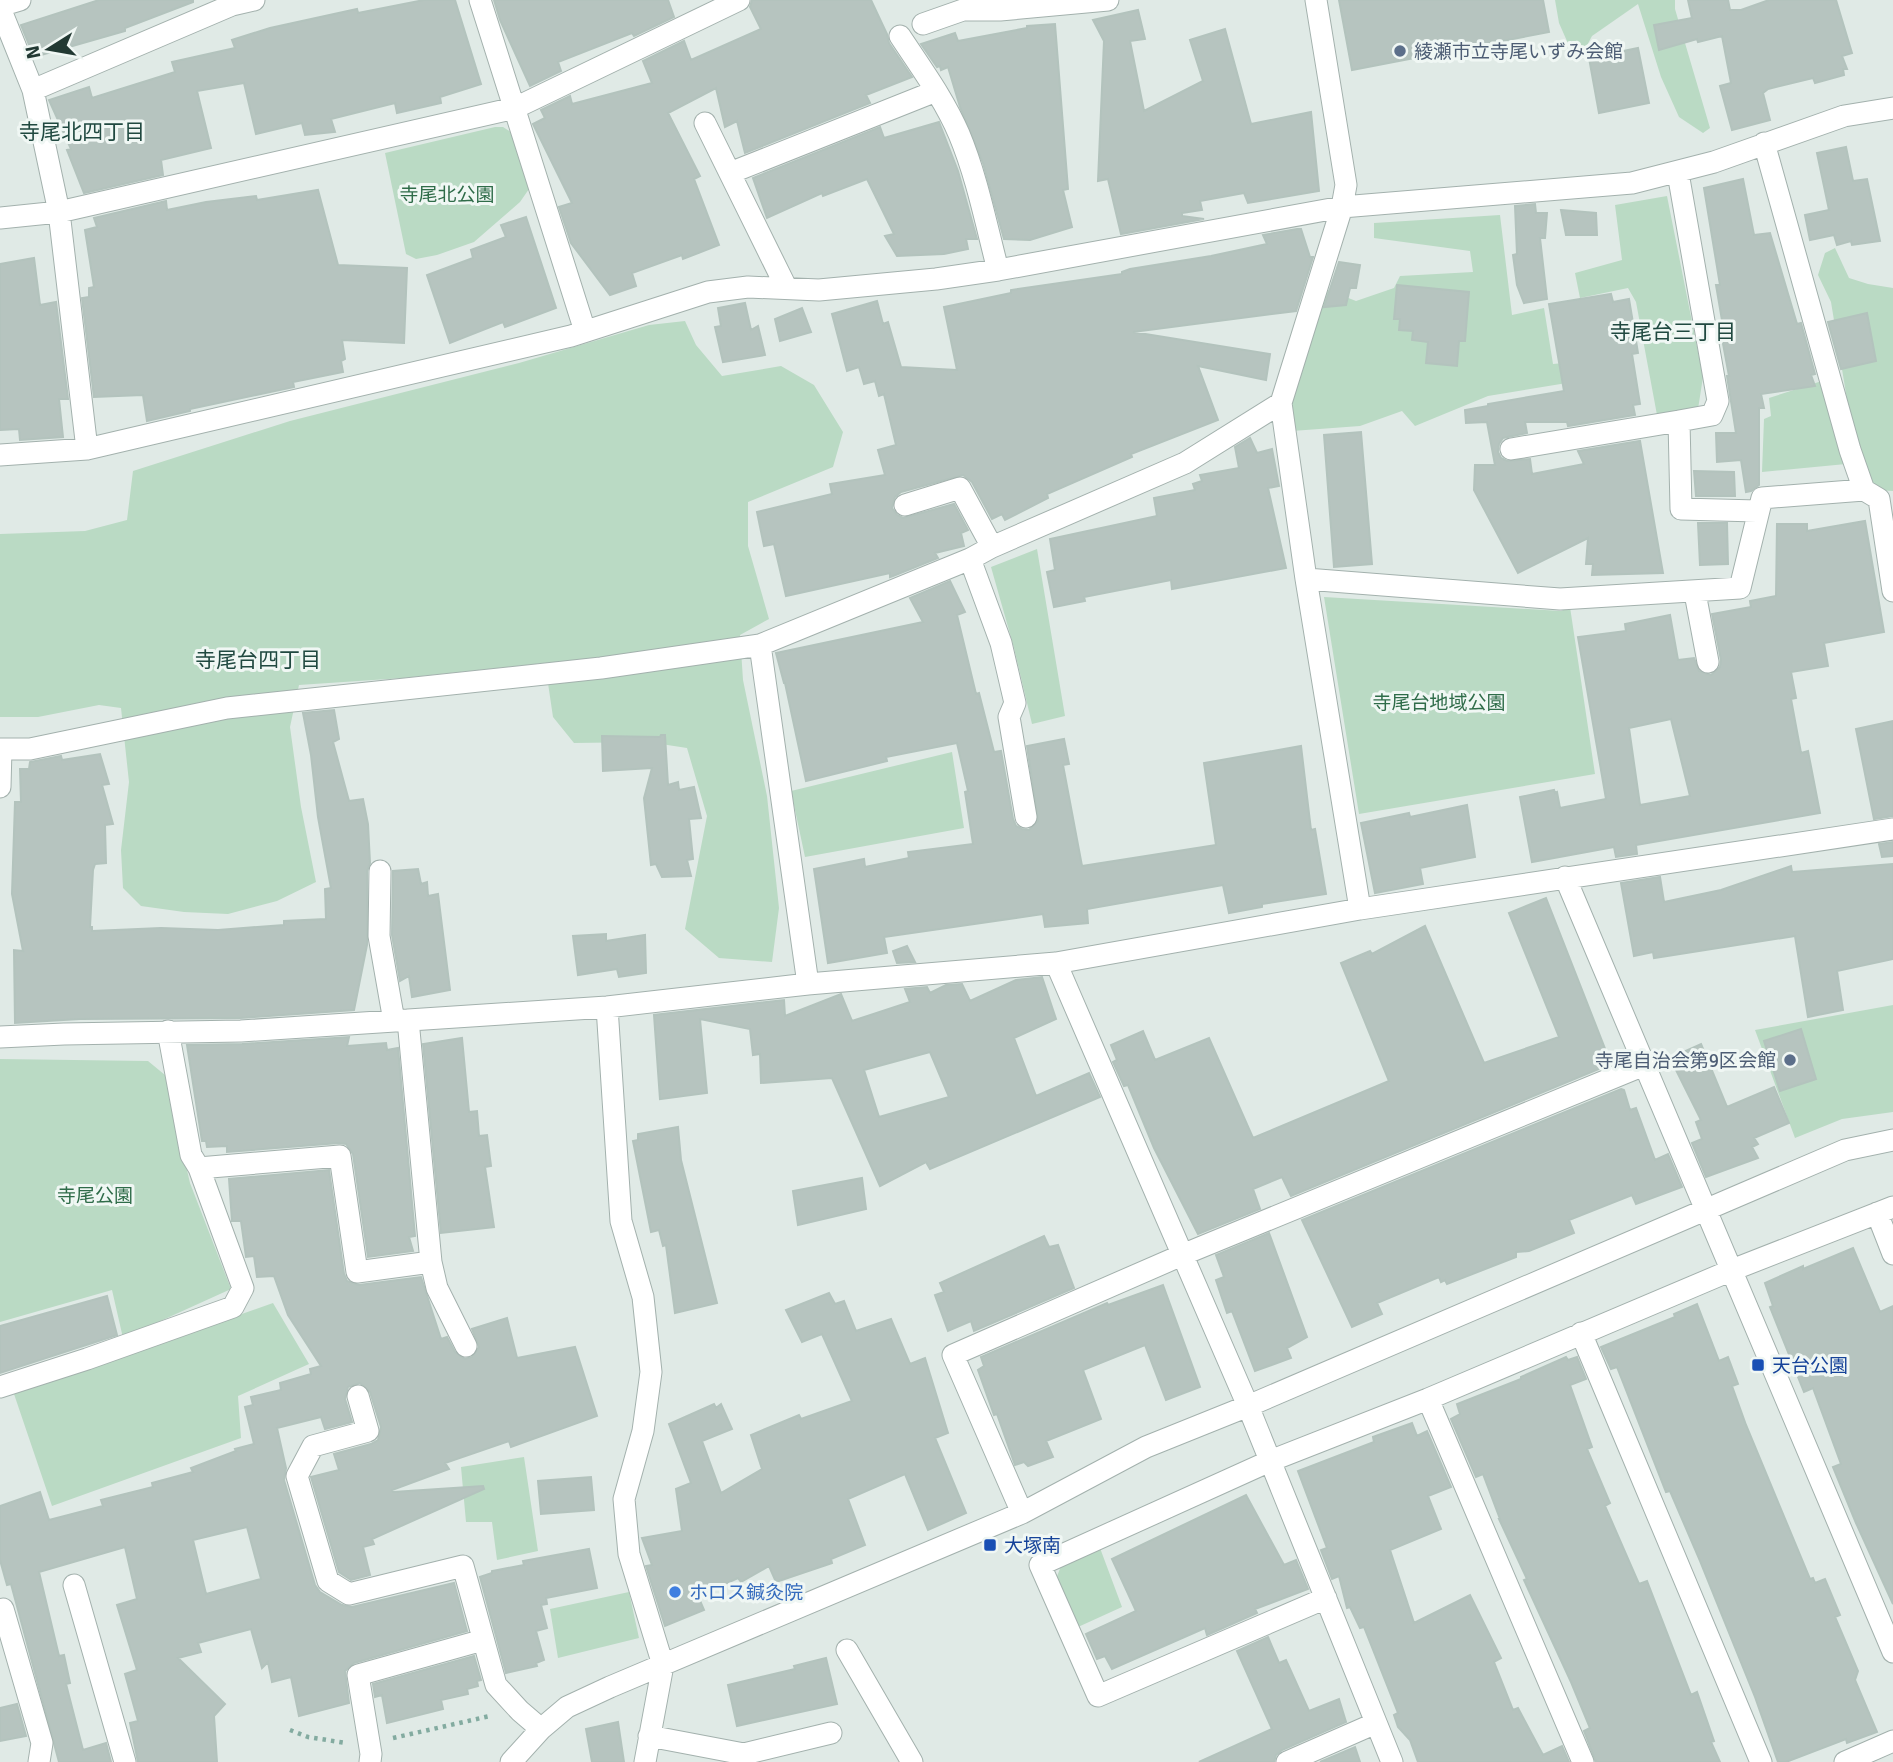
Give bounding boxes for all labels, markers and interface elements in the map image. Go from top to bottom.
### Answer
north arrow [14,14,84,84]
place label: 綾瀬市立寺尾いずみ会館 [1414,40,1623,64]
text: N [20,43,46,61]
marker: 綾瀬市立寺尾いずみ会館 [1392,43,1408,59]
district label: 寺尾北四丁目 [19,119,145,145]
park label: 寺尾北公園 [399,183,495,207]
district label: 寺尾台三丁目 [1610,319,1736,345]
district label: 寺尾台四丁目 [195,647,321,673]
park label: 寺尾台地域公園 [1372,691,1506,715]
place label: 寺尾自治会第9区会館 [1595,1049,1776,1073]
marker: 寺尾自治会第9区会館 [1782,1052,1798,1068]
park label: 寺尾公園 [57,1184,133,1208]
place label: 天台公園 [1772,1354,1848,1378]
marker: 天台公園 [1750,1357,1766,1373]
place label: 大塚南 [1004,1534,1061,1558]
marker: 大塚南 [982,1537,998,1553]
place label: ホロス鍼灸院 [689,1581,803,1605]
marker: ホロス鍼灸院 [667,1584,683,1600]

